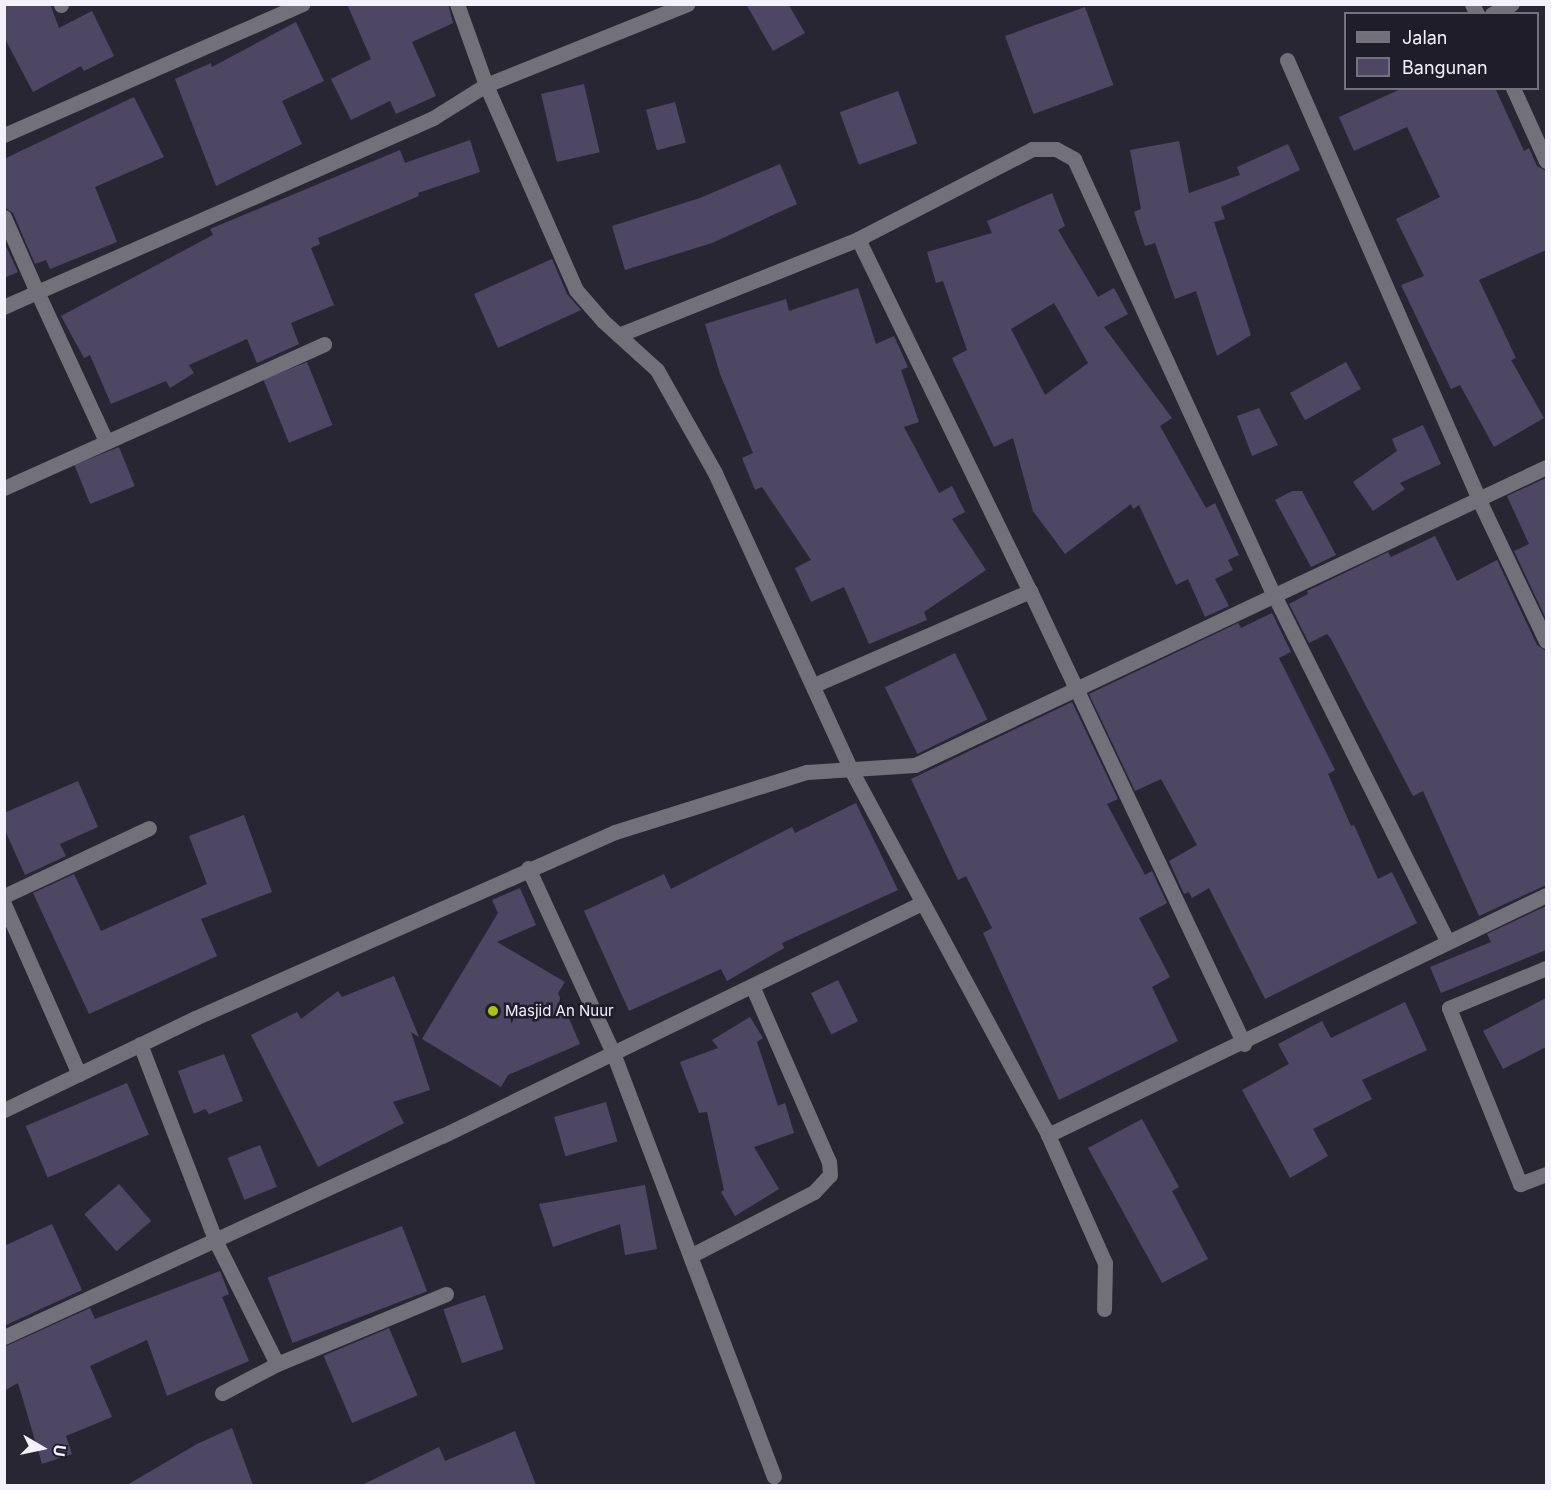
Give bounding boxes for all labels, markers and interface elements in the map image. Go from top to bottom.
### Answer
legend [1344,12,1539,90]
text: Jalan [1402,27,1447,48]
text: Bangunan [1402,57,1488,78]
place label: Masjid An Nuur [505,1002,614,1020]
marker: Masjid An Nuur [486,1004,500,1018]
north arrow [12,1418,72,1478]
text: U [49,1443,71,1458]

